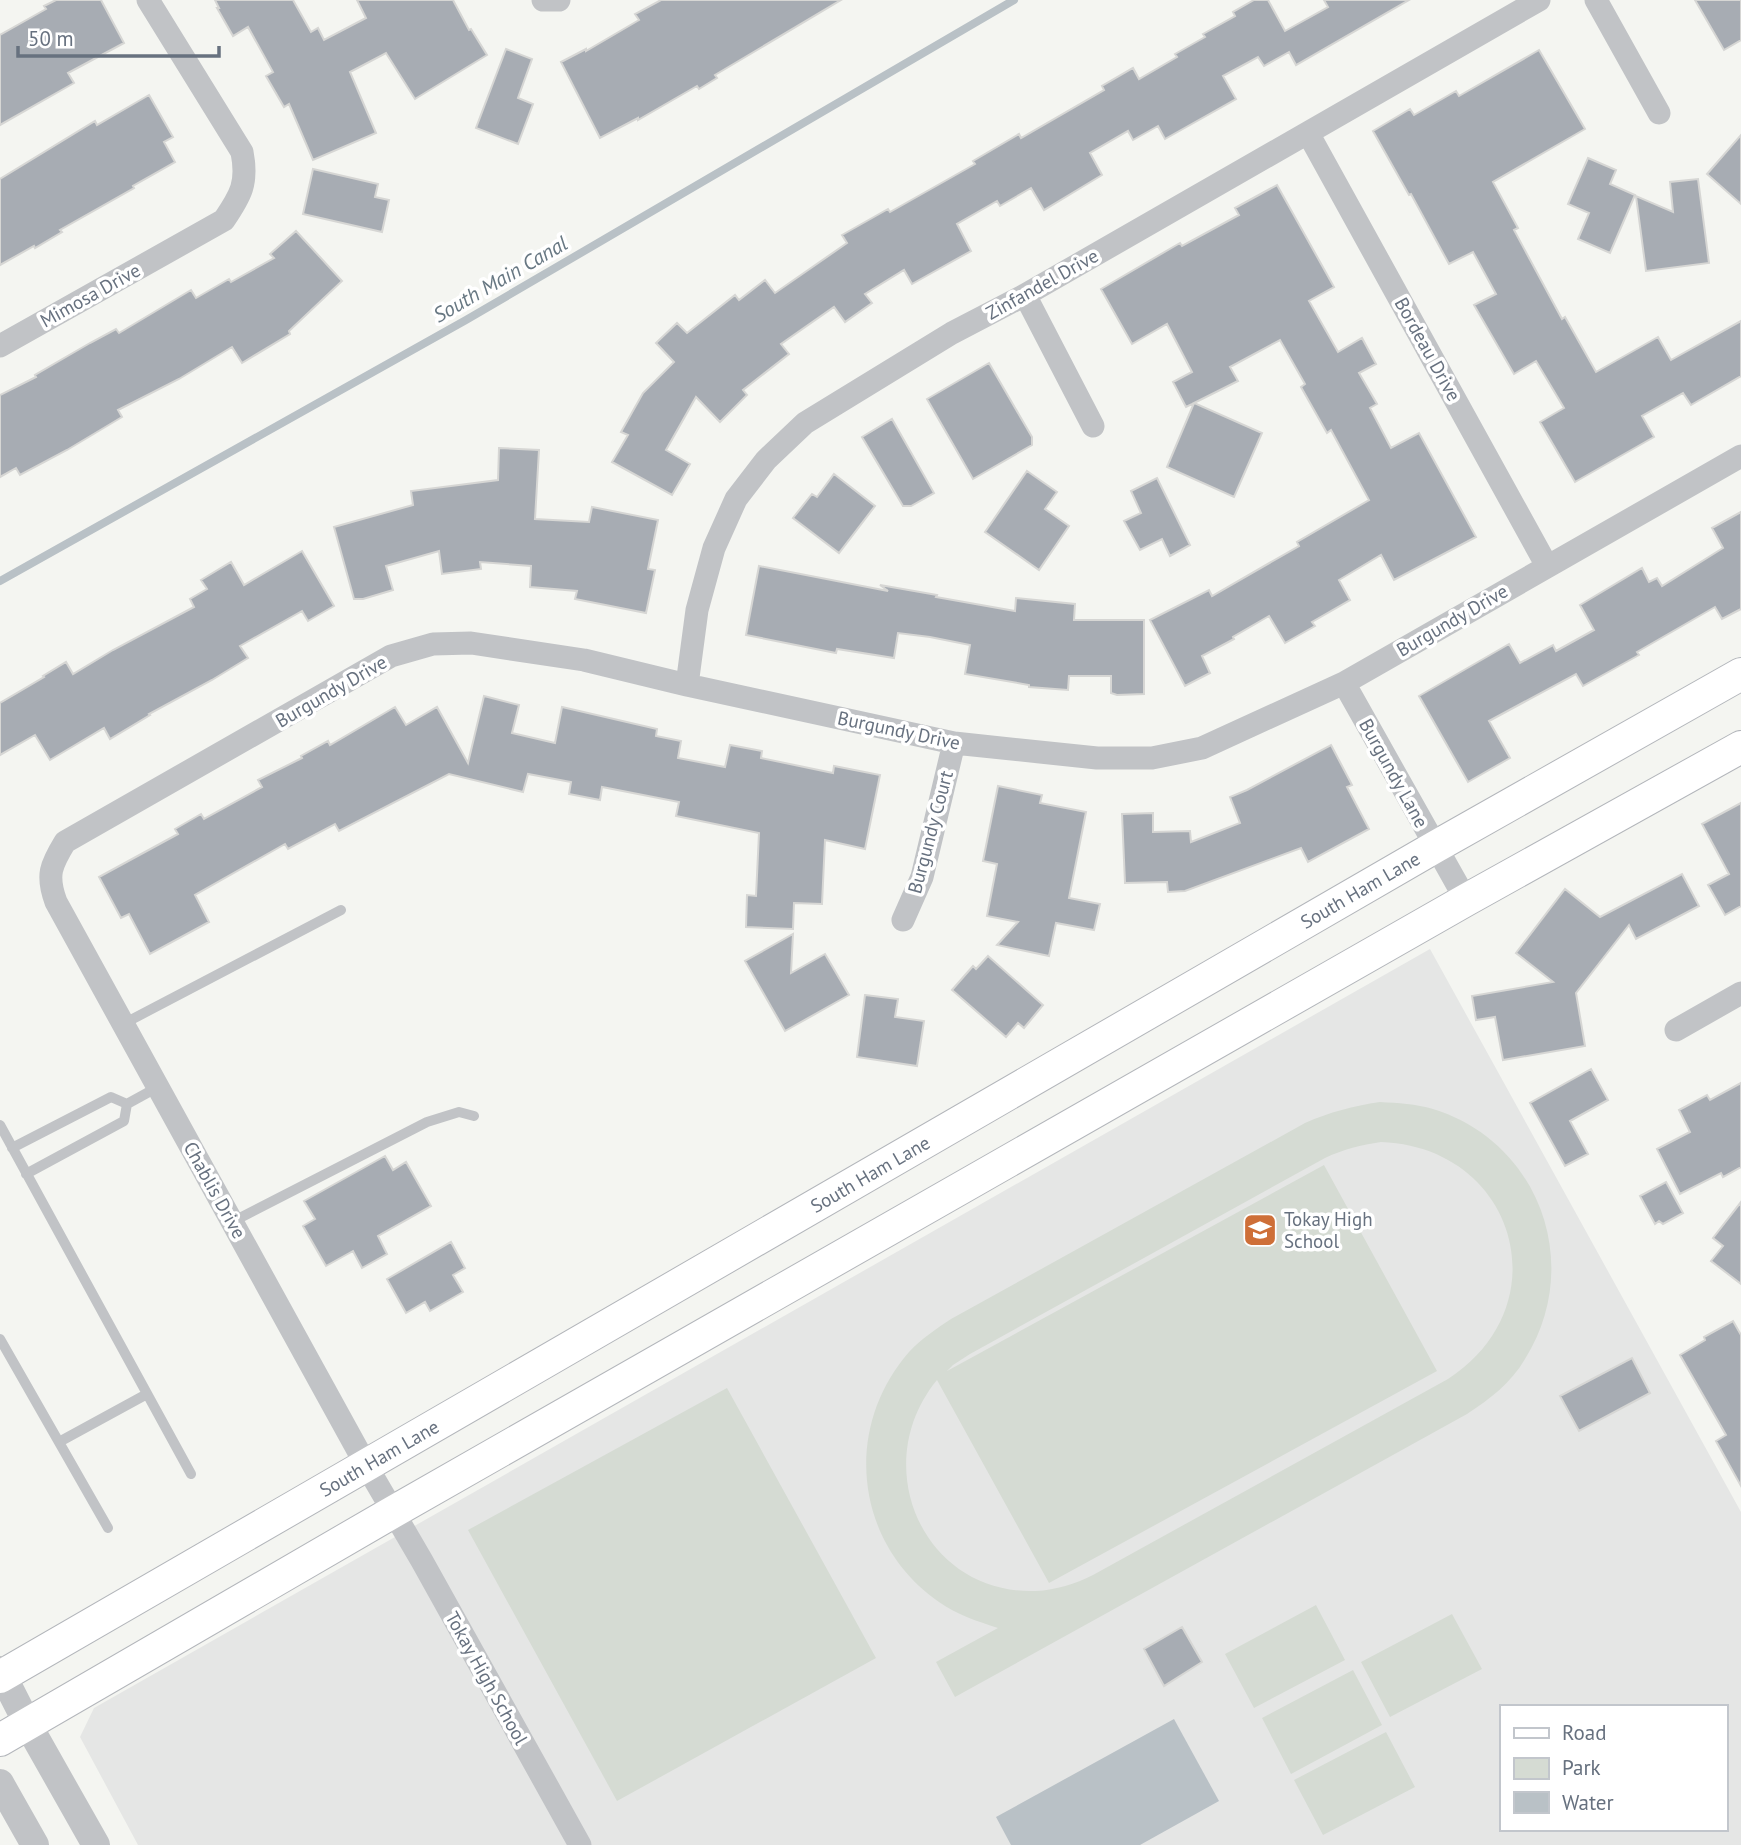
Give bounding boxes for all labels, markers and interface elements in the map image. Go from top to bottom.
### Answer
scale bar [18,14,219,58]
text: 50 m [28,25,74,52]
water label: South Main Canal [428,229,572,328]
street label: Zinfandel Drive [982,243,1102,325]
street label: Mimosa Drive [36,258,144,332]
street label: Bordeau Drive [1390,293,1466,405]
street label: Burgundy Drive [1392,578,1512,662]
street label: Burgundy Drive [271,649,391,733]
street label: Burgundy Drive [836,705,962,755]
street label: Burgundy Lane [1354,714,1434,832]
street label: Burgundy Court [902,767,958,896]
street label: South Ham Lane [1296,846,1424,934]
street label: South Ham Lane [806,1130,934,1218]
street label: Chablis Drive [179,1137,251,1243]
place label: Tokay High School [1284,1207,1373,1253]
school or university icon: Tokay High School [1241,1211,1279,1249]
street label: South Ham Lane [315,1414,443,1502]
street label: Tokay High School [440,1607,534,1749]
legend [1500,1705,1727,1831]
text: Road [1562,1719,1606,1746]
text: Park [1562,1754,1601,1781]
text: Water [1562,1789,1614,1816]

